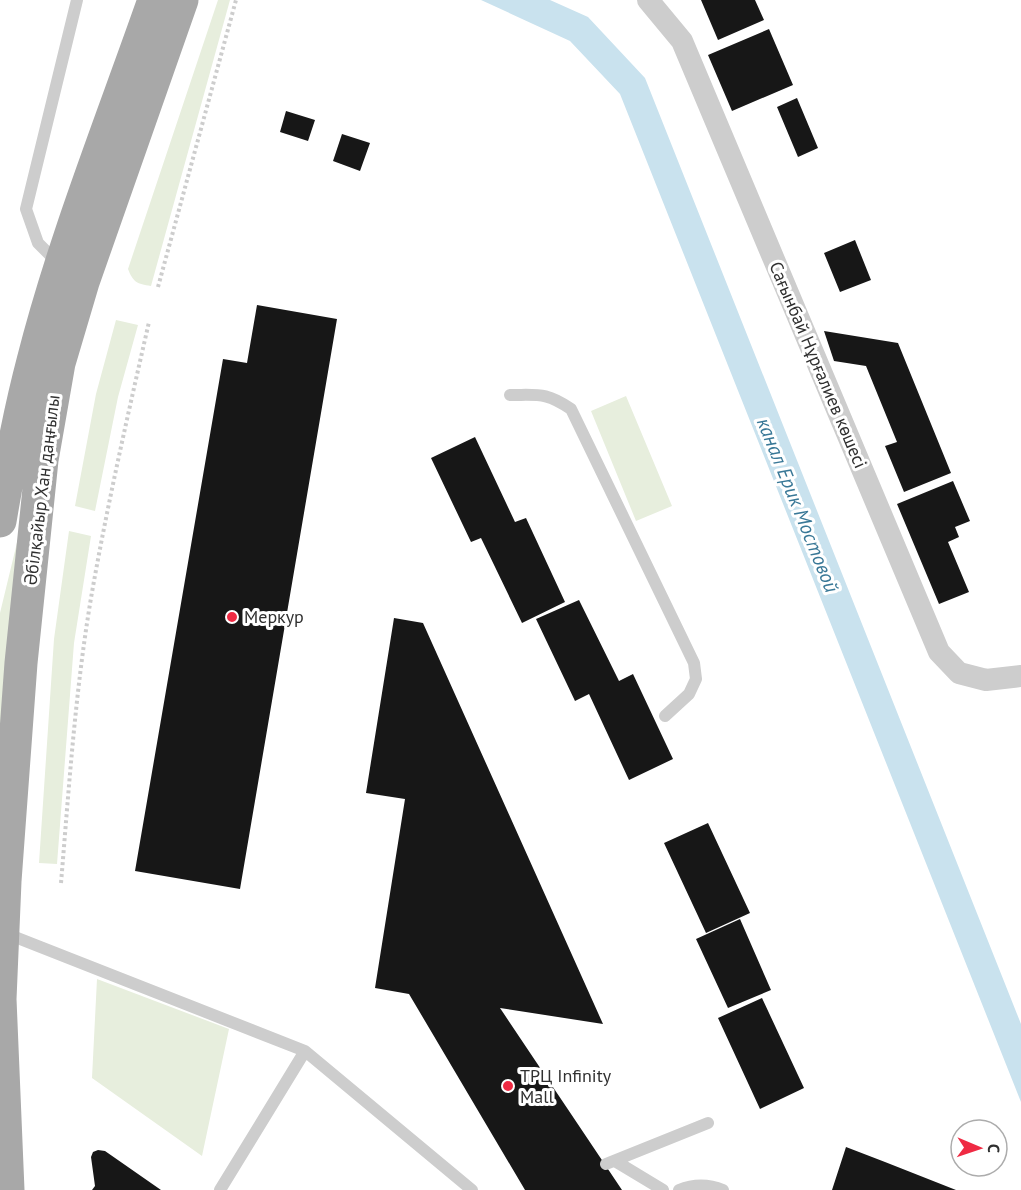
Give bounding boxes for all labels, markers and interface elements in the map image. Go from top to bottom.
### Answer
street label: Сағынбай Нұрғалиев көшесі [764,258,872,472]
street label: Әбілқайыр Хан даңғылы [18,393,65,586]
water label: канал Ерик Мостовой [751,414,845,596]
place label: Меркур [244,605,304,628]
marker: Меркур [225,610,239,624]
place label: ТРЦ Infinity Mall [520,1064,612,1108]
marker: ТРЦ Infinity Mall [501,1079,515,1093]
north arrow [949,1118,1009,1178]
text: С [984,1144,1004,1153]

